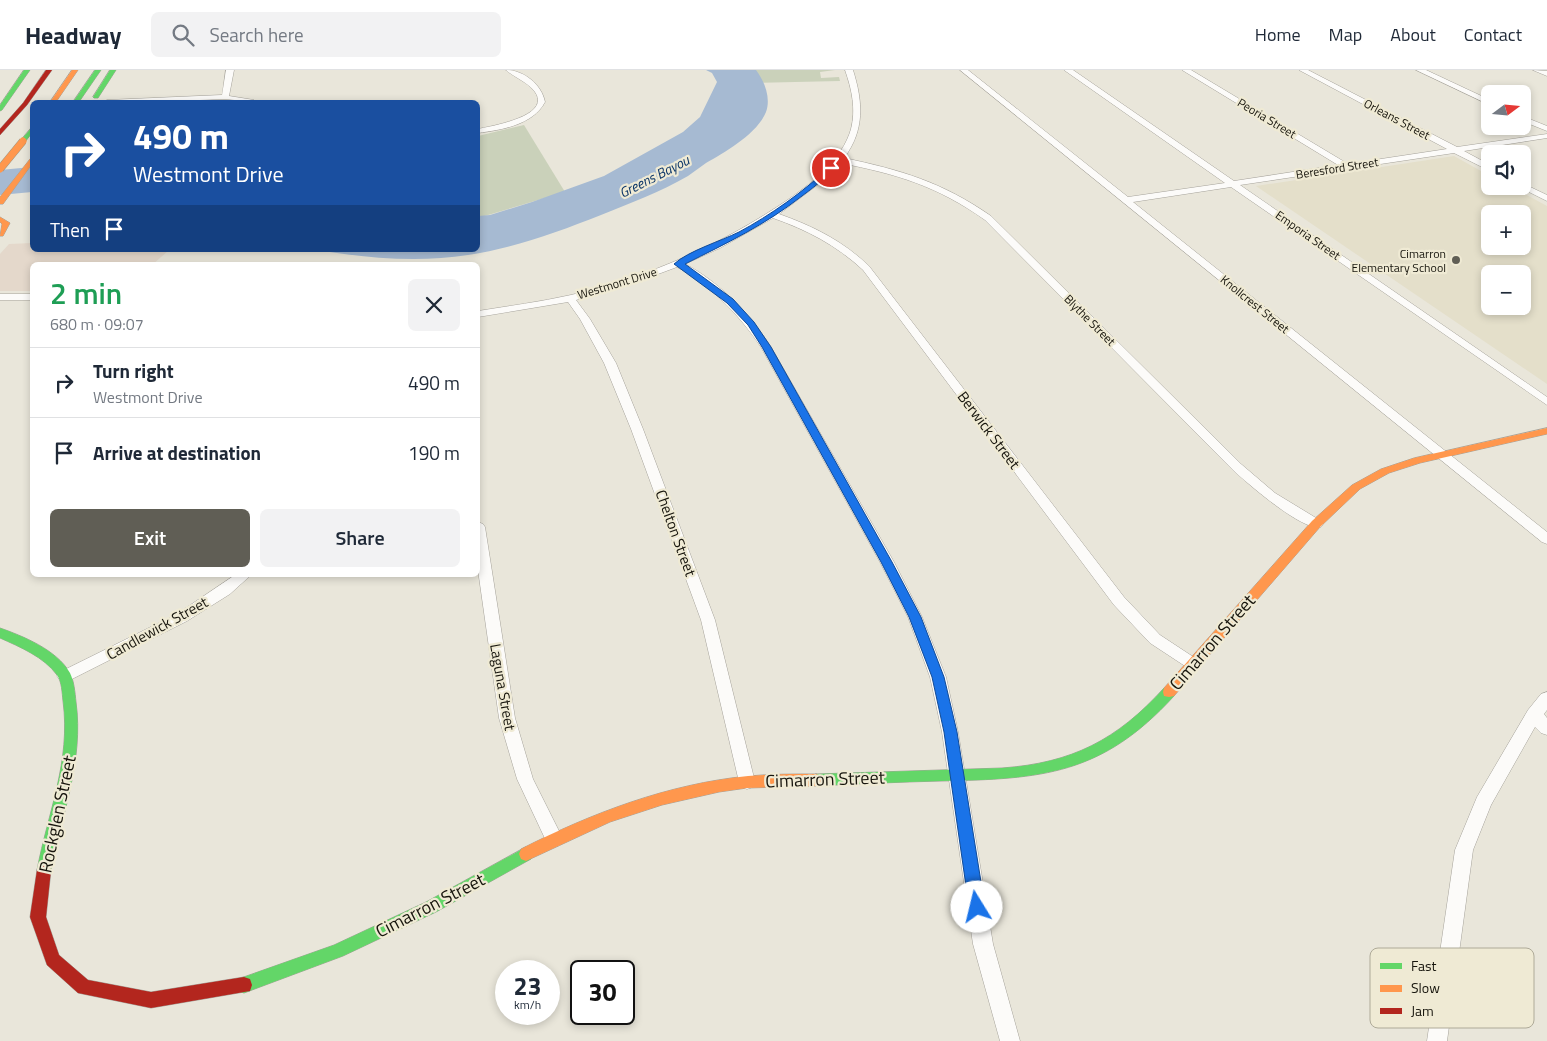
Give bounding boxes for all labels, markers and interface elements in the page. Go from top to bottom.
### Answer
search box [151,12,501,57]
text: Headway [25,17,121,53]
text: Search here [209,20,304,49]
icon: search [169,21,197,49]
text: Home [1255,21,1301,48]
text: Map [1329,21,1362,48]
text: About [1390,21,1436,48]
text: Contact [1464,21,1522,48]
north arrow [1481,85,1531,135]
map controls [1481,85,1531,315]
street label: Peoria Street [1234,93,1301,143]
street label: Orleans Street [1361,94,1434,145]
text: 490 m [133,109,229,163]
icon: right [50,120,115,185]
button: sound [1481,145,1531,195]
pin [810,147,852,189]
water label: Greens Bayou [615,149,694,203]
street label: Beresford Street [1294,152,1380,184]
icon: arrive [817,154,845,182]
text: Westmont Drive [133,157,284,191]
button: + [1481,205,1531,255]
street label: Emporia Street [1272,206,1345,265]
text: Then [50,215,90,244]
icon: arrive [100,215,128,243]
place label: Cimarron Elementary School [1352,244,1446,277]
marker: Cimarron Elementary School [1450,254,1462,266]
street label: Westmont Drive [575,262,659,304]
button: − [1481,265,1531,315]
text: 2 min [50,270,122,316]
street label: Knollcrest Street [1216,270,1294,338]
button: close [408,279,460,331]
street label: Blythe Street [1060,290,1121,351]
text: 680 m · 09:07 [50,312,144,336]
text: Turn right [93,356,174,385]
text: 490 m [408,368,460,397]
icon: right [50,369,78,397]
text: Westmont Drive [93,385,203,409]
street label: Berwick Street [952,386,1026,474]
text: Arrive at destination [93,438,261,467]
text: 190 m [408,438,460,467]
icon: arrive [50,439,78,467]
street label: Chelton Street [650,487,703,580]
button: Exit [50,509,250,567]
button: Share [260,509,460,567]
street label: Cimarron Street [1163,587,1262,696]
street label: Candlewick Street [102,590,213,665]
street label: Laguna Street [484,642,522,733]
street label: Rockglen Street [31,752,83,875]
street label: Cimarron Street [765,763,886,795]
street label: Cimarron Street [371,866,490,944]
position arrow [950,880,1002,932]
legend [1370,948,1534,1028]
text: Fast [1411,955,1436,976]
speed limit sign: 30 [570,960,635,1025]
text: 23 [513,967,542,1005]
text: Slow [1411,977,1440,998]
text: km/h [514,995,541,1014]
text: Jam [1411,1000,1434,1021]

